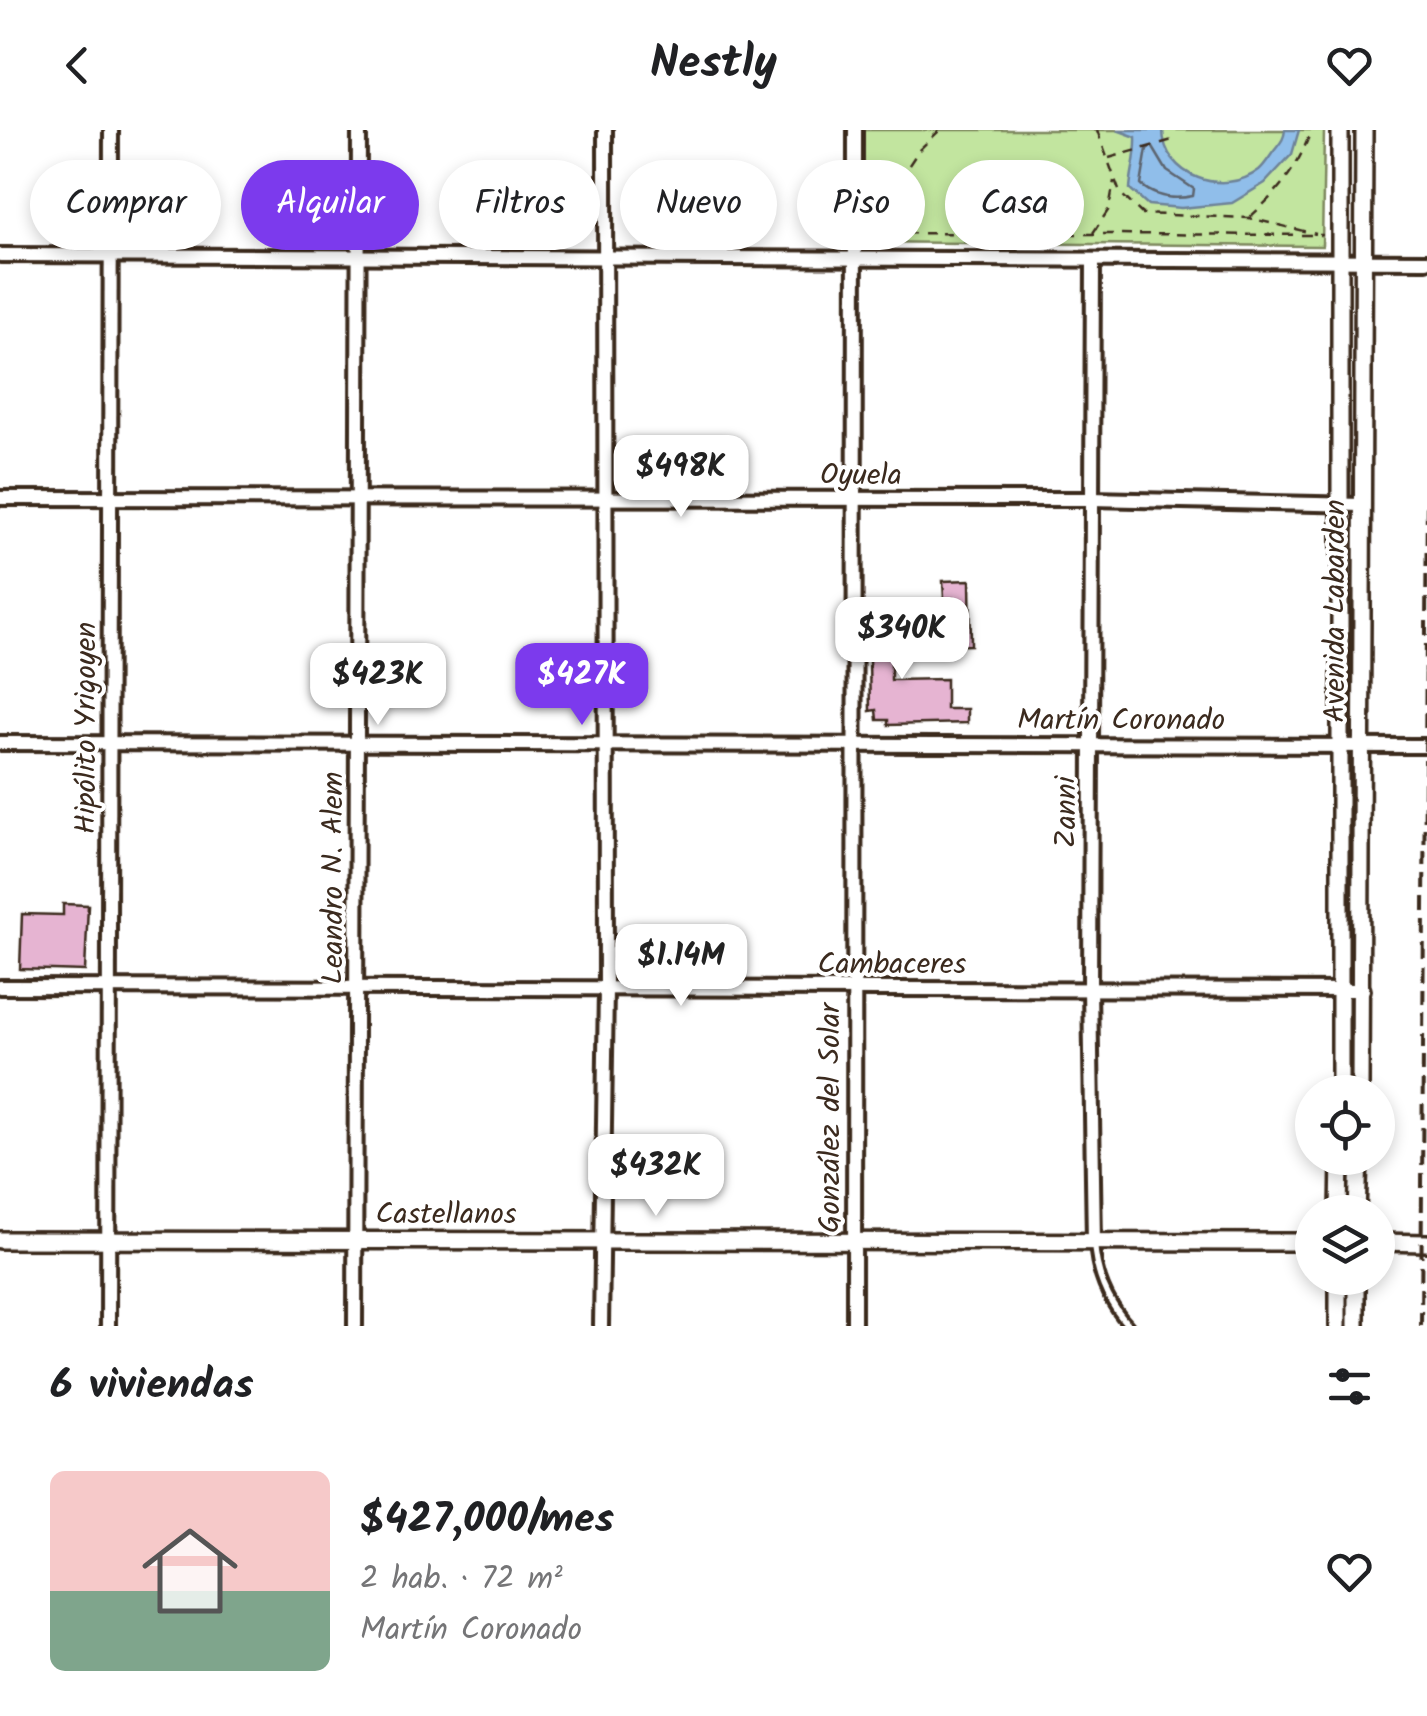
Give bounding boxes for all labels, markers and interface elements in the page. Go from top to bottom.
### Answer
text: Nestly [650,29,777,101]
icon: back [50,38,105,93]
icon: heart [1322,38,1377,93]
chip: Comprar [30,160,221,250]
chip: Alquilar [241,160,419,250]
chip: Filtros [439,160,600,250]
chip: Nuevo [620,160,777,250]
chip: Piso [797,160,925,250]
chip: Casa [945,160,1084,250]
pin: $498K [611,435,751,520]
text: $498K [636,442,726,493]
street label: Oyuela [820,452,902,500]
street label: Avenida Labarden [1312,499,1360,723]
pin: $340K [832,597,972,682]
text: $340K [857,604,947,655]
street label: Hipólito Yrigoyen [63,622,111,834]
pin: $423K [308,643,448,728]
pin: $427K [512,643,652,728]
text: $423K [332,650,424,701]
text: $427K [537,650,627,701]
street label: Martín Coronado [1017,697,1225,745]
street label: Leandro N. Alem [310,772,358,984]
street label: Zanni [1043,774,1091,848]
pin: $1.14M [600,924,762,1009]
text: $1.14M [637,931,725,982]
street label: Cambaceres [818,941,967,989]
street label: González del Solar [807,1001,855,1233]
map controls [1295,1075,1395,1295]
button: locate [1295,1075,1395,1175]
pin: $432K [586,1134,726,1219]
text: $432K [610,1141,702,1192]
street label: Castellanos [375,1191,517,1239]
button: layers [1295,1195,1395,1295]
text: 6 viviendas [50,1353,254,1420]
icon: filters [1322,1359,1377,1414]
text: $427,000/mes [360,1487,614,1554]
icon: home [130,1511,250,1631]
icon: heart [1322,1544,1377,1599]
text: 2 hab. · 72 m² [360,1554,563,1605]
text: Martín Coronado [360,1605,582,1656]

